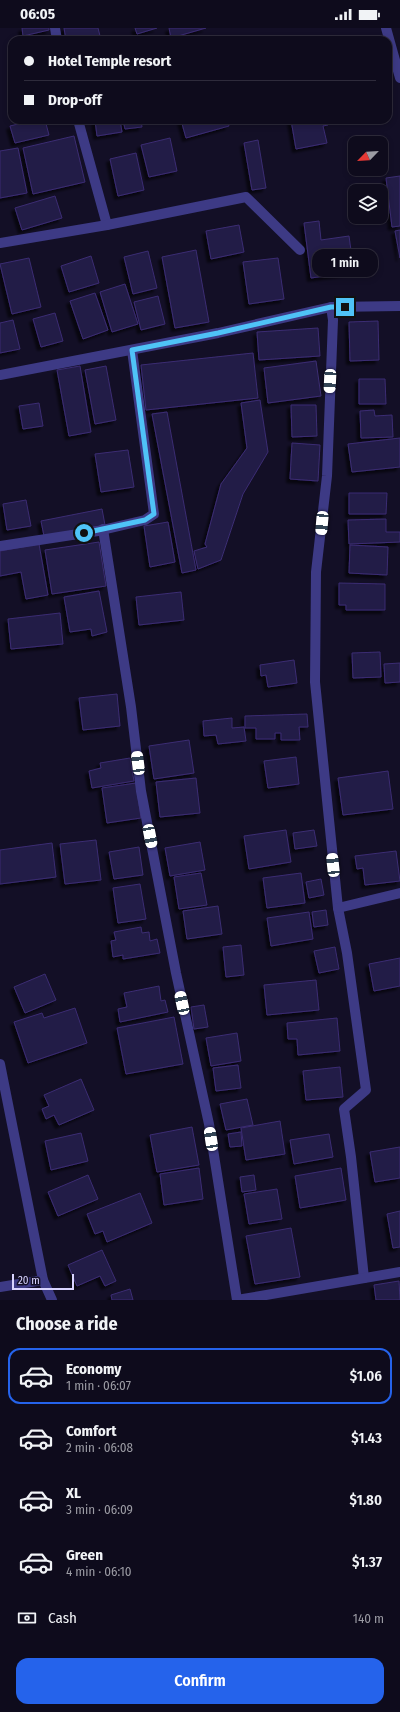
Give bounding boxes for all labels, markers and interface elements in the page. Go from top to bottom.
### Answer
text: 06:05 [20,5,55,23]
text: Hotel Temple resort [48,52,171,70]
text: Drop-off [48,91,102,109]
north arrow [348,136,388,176]
map controls [348,136,388,224]
button: layers [348,184,388,224]
callout: 1 min [312,249,378,277]
text: 1 min [331,255,359,270]
route end [336,298,354,316]
car [323,369,337,393]
car [315,511,329,535]
route start [75,524,93,542]
car [131,750,145,776]
car [142,823,158,849]
car [326,852,340,878]
car [174,990,190,1016]
car [203,1126,219,1152]
scale bar [12,1272,74,1291]
text: 20 m [18,1274,40,1287]
text: Choose a ride [16,1313,118,1335]
icon: car [18,1358,54,1394]
text: Economy [66,1360,121,1378]
text: $1.06 [350,1367,382,1385]
text: 1 min · 06:07 [66,1378,131,1393]
icon: car [18,1420,54,1456]
text: Comfort [66,1422,117,1440]
text: $1.43 [351,1429,382,1447]
text: 2 min · 06:08 [66,1440,133,1455]
icon: car [18,1482,54,1518]
text: XL [66,1484,81,1502]
text: $1.80 [350,1491,382,1509]
text: 3 min · 06:09 [66,1502,133,1517]
icon: car [18,1544,54,1580]
text: Green [66,1546,103,1564]
text: $1.37 [352,1553,382,1571]
text: 4 min · 06:10 [66,1564,132,1579]
icon: cash [16,1607,38,1629]
text: Cash [48,1609,77,1627]
text: 140 m [353,1611,384,1626]
button: Confirm [16,1658,384,1704]

